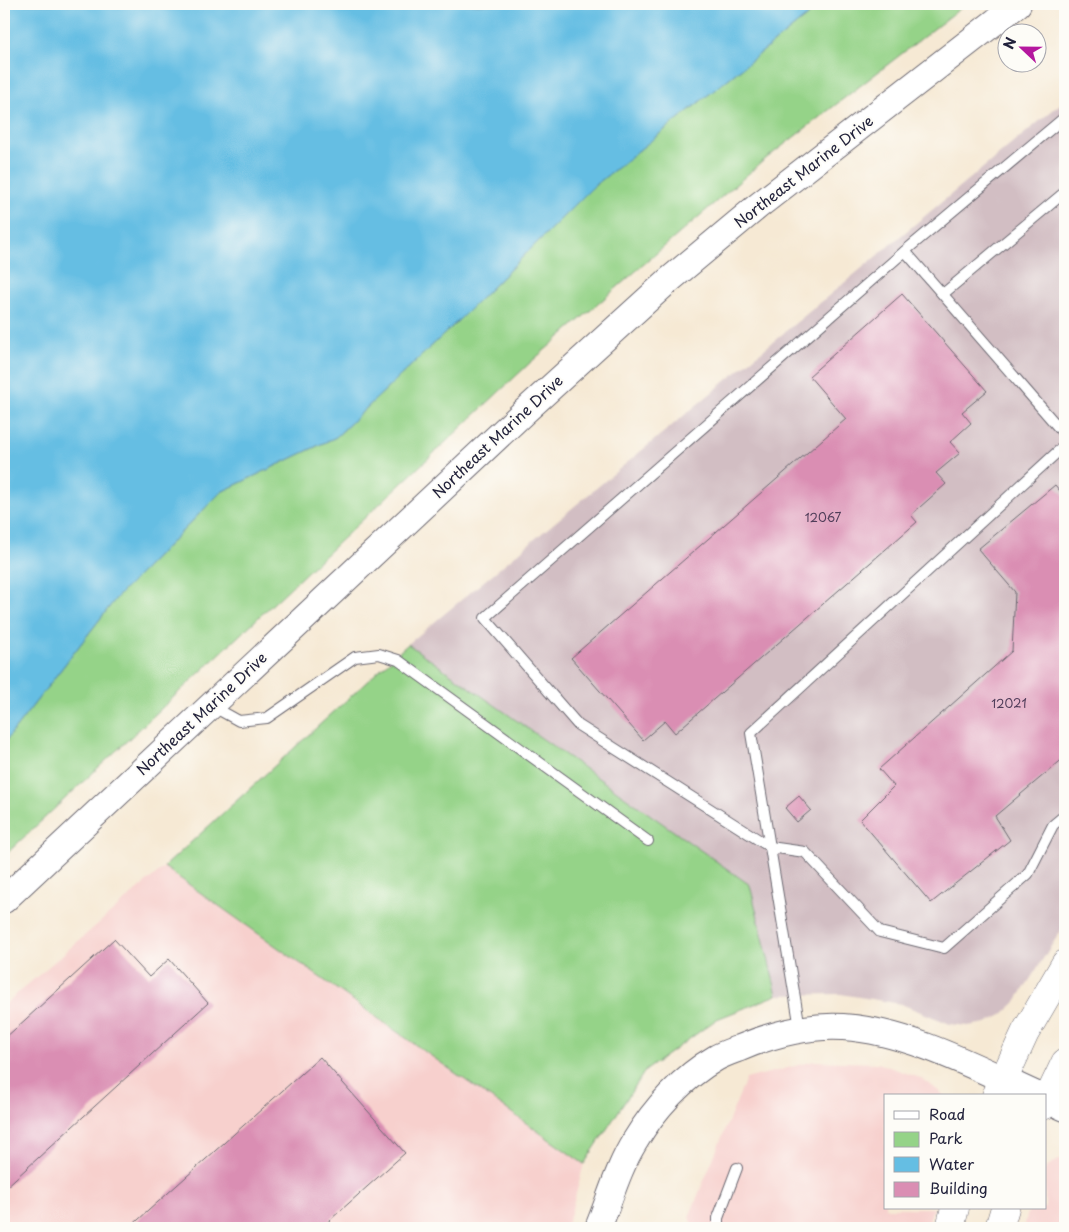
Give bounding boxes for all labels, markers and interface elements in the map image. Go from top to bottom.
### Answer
north arrow [996,22,1046,72]
text: N [998,34,1021,52]
street label: Northeast Marine Drive [728,109,878,233]
street label: Northeast Marine Drive [426,369,568,503]
house number: 12067 [805,508,842,526]
street label: Northeast Marine Drive [130,646,272,780]
house number: 12021 [991,694,1027,712]
legend [884,1094,1046,1210]
text: Road [929,1102,965,1125]
text: Park [929,1126,963,1149]
text: Water [929,1152,974,1175]
text: Building [929,1176,988,1199]

